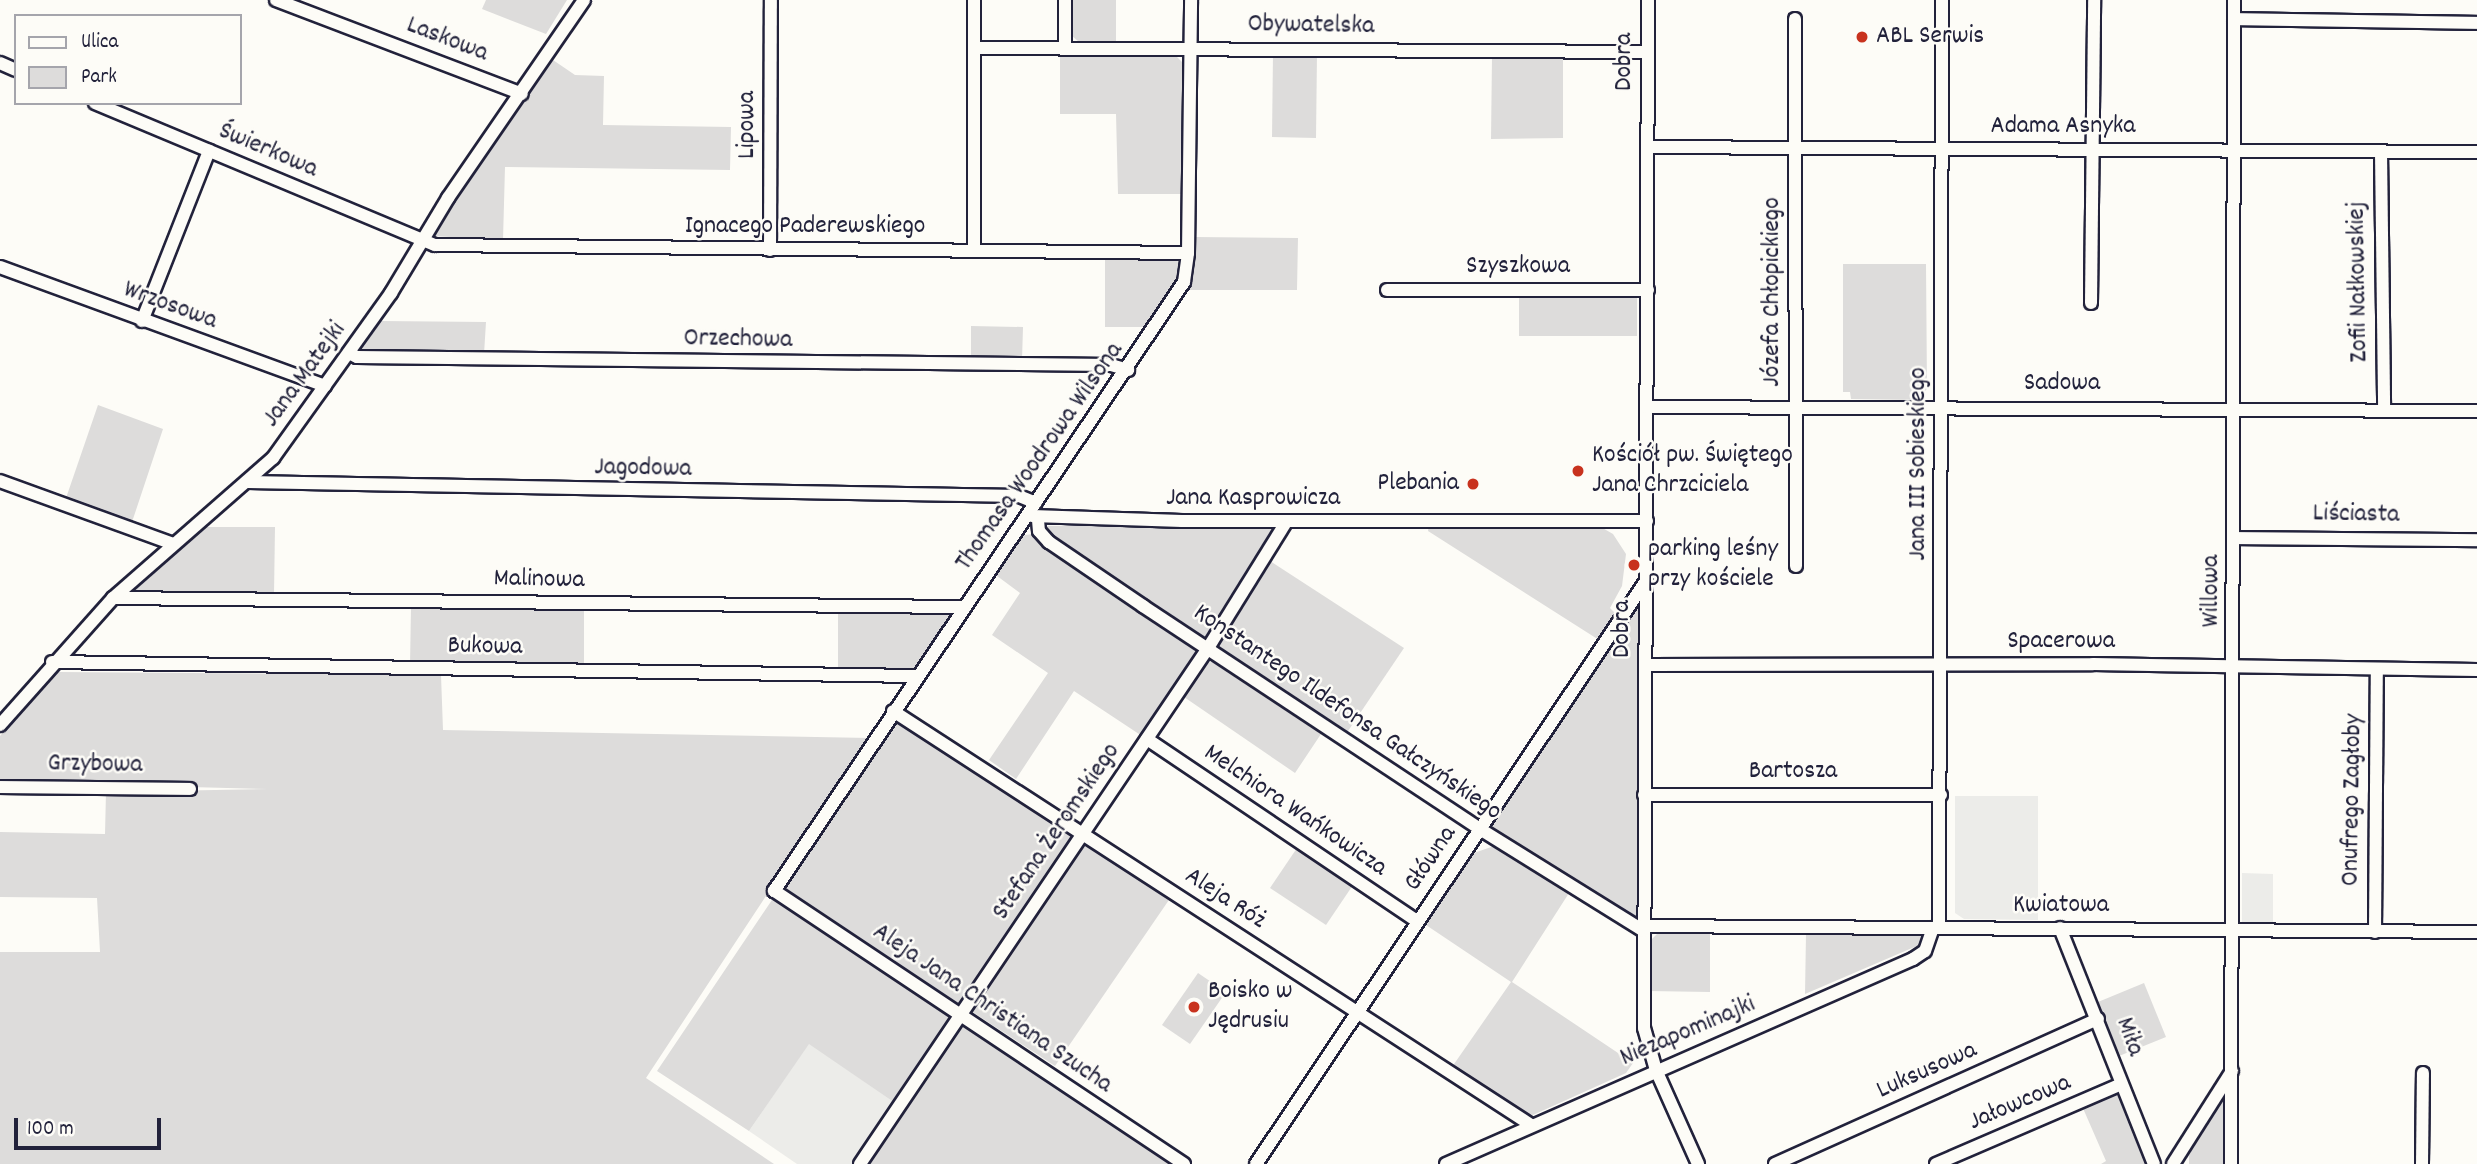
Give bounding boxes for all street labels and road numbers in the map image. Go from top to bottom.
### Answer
street label: Obywatelska [1247,9,1375,43]
street label: Laskowa [402,10,492,70]
street label: Dobra [1609,33,1641,91]
street label: Lipowa [732,91,764,159]
street label: Adama Asnyka [1990,111,2136,143]
street label: Świerkowa [214,116,322,186]
street label: Józefa Chłopickiego [1757,197,1789,387]
street label: Zofii Nałkowskiej [2342,201,2376,363]
street label: Ignacego Paderewskiego [685,211,925,243]
street label: Szyszkowa [1466,251,1570,283]
street label: Wrzosowa [119,275,221,337]
street label: Jana Matejki [256,316,354,434]
street label: Orzechowa [683,323,793,357]
street label: Thomasa Woodrowa Wilsona [949,337,1131,577]
street label: Jana III Sobieskiego [1903,367,1935,561]
street label: Sadowa [2024,368,2100,400]
street label: Jagodowa [594,453,692,485]
street label: Jana Kasprowicza [1166,483,1340,515]
street label: Liściasta [2312,499,2400,531]
street label: Willowa [2196,555,2228,627]
street label: Malinowa [493,564,585,596]
street label: Konstantego Ildefonsa Gałczyńskiego [1187,598,1507,828]
street label: Dobra [1607,600,1639,658]
street label: Spacerowa [2007,626,2115,658]
street label: Bukowa [447,631,523,663]
street label: Onufrego Zagłoby [2336,714,2370,886]
street label: Stefana Żeromskiego [986,737,1128,927]
street label: Melchiora Wańkowicza [1197,738,1393,884]
street label: Grzybowa [47,749,143,781]
street label: Bartosza [1749,756,1837,788]
street label: Główna [1398,820,1464,898]
street label: Aleja Róż [1178,861,1272,937]
street label: Kwiatowa [2013,890,2109,922]
street label: Aleja Jana Christiana Szucha [866,917,1118,1101]
street label: Niezapominajki [1616,990,1760,1074]
street label: Miła [2108,1013,2150,1061]
street label: Luksusowa [1872,1035,1982,1107]
street label: Jałowcowa [1964,1068,2076,1138]

